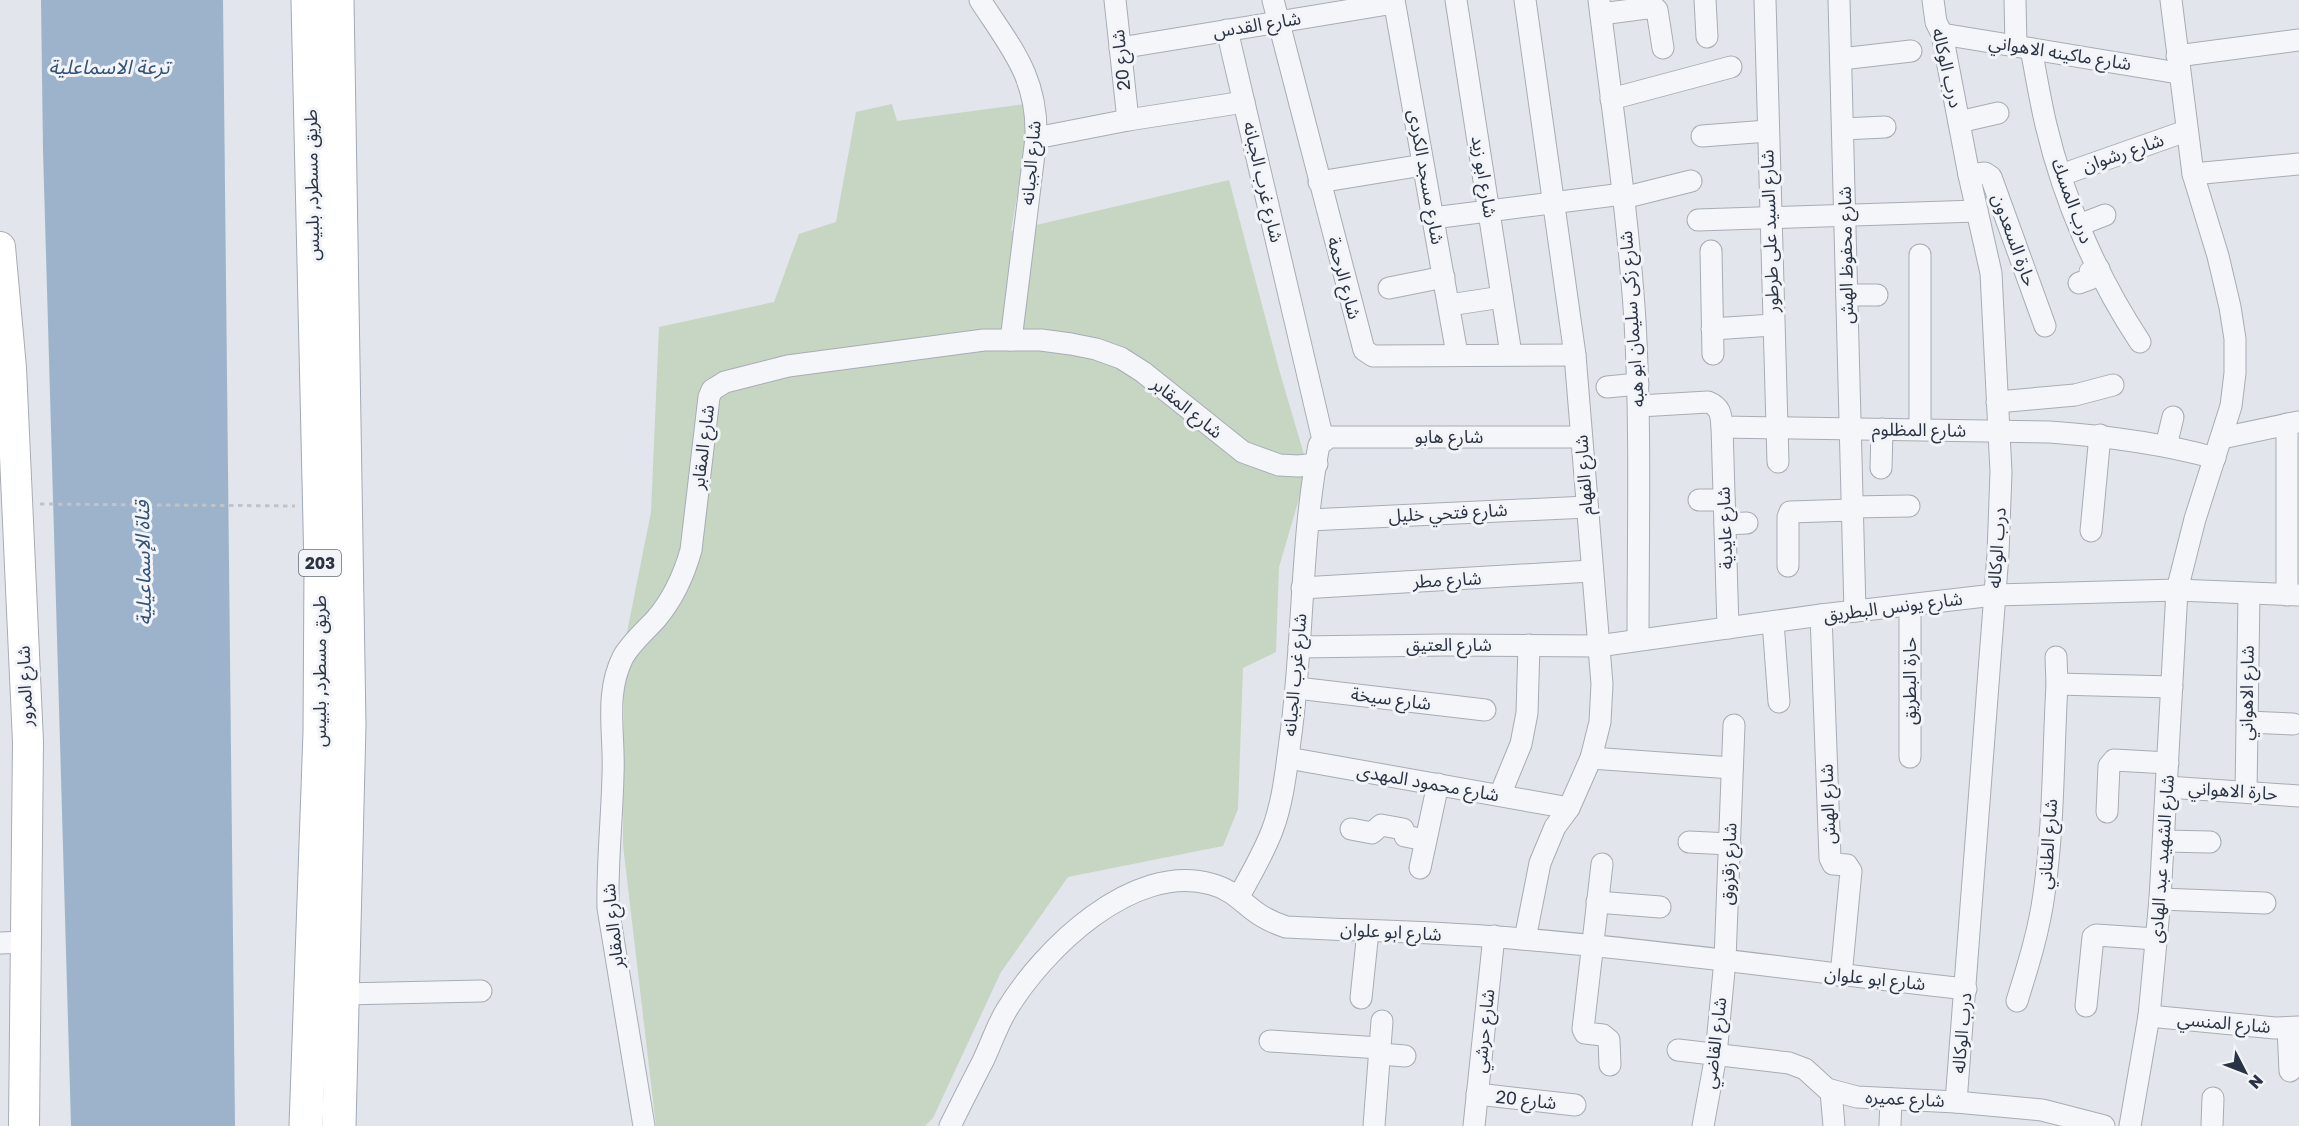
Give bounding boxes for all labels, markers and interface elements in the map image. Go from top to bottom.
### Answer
street label: شارع القدس [1211,6,1303,46]
street label: درب الوكاله [1927,26,1968,110]
street label: شارع 20 [1106,28,1138,92]
street label: شارع ماكينه الاهواني [1987,30,2133,78]
water label: ترعة الاسماعلية [49,54,173,79]
street label: شارع مسجد الكردى [1400,108,1450,247]
street label: طريق مسطرد, بلبيس [299,109,324,261]
street label: شارع غرب الجبانه [1235,119,1289,245]
street label: شارع الجبانه [1015,120,1049,207]
street label: شارع رشوان [2079,128,2168,180]
street label: شارع ابو زيد [1464,134,1502,220]
street label: شارع السيد على طرطور [1755,149,1787,314]
street label: درب المسك [2046,155,2098,247]
street label: شارع محفوظ الهش [1833,186,1861,324]
street label: حارة السعدون [1987,190,2042,289]
street label: شارع زكى سليمان ابو هبه [1614,230,1652,408]
street label: شارع الرحمة [1320,234,1367,323]
street label: شارع المقابر [1144,371,1228,446]
street label: شارع المقابر [686,403,722,492]
street label: شارع المظلوم [1872,417,1966,445]
street label: شارع هابو [1415,425,1483,451]
street label: شارع الفهام [1569,434,1601,516]
street label: شارع عايدية [1712,486,1740,570]
street label: شارع فتحي خليل [1388,498,1508,530]
water label: قناة الإسماعيلية [129,499,158,626]
street label: درب الوكاله [1982,507,2011,589]
road number: 203 [299,550,341,576]
street label: شارع مطر [1411,566,1482,596]
street label: شارع يونس البطريق [1822,587,1964,629]
street label: طريق مسطرد, بلبيس [308,595,331,747]
street label: شارع غرب الجبانه [1278,612,1314,738]
street label: شارع العتيق [1406,633,1492,659]
street label: حارة البطريق [1898,637,1921,725]
street label: شارع المرور [12,645,40,728]
street label: شارع الاهواني [2234,645,2262,741]
street label: شارع سيخة [1349,682,1432,718]
street label: شارع محمود المهدى [1355,759,1501,809]
street label: شارع الهش [1815,763,1843,845]
street label: شارع الشهيد عبد الهادى [2144,774,2182,944]
street label: حارة الاهواني [2187,776,2278,807]
street label: شارع الطناني [2033,798,2065,890]
street label: شارع زقزوق [1716,822,1744,906]
street label: شارع المقابر [597,882,631,971]
street label: شارع ابو علوان [1340,917,1442,949]
street label: شارع ابو علوان [1823,962,1927,998]
street label: شارع حرشي [1468,988,1502,1074]
street label: درب الوكاله [1947,992,1976,1074]
street label: شارع القاضي [1697,996,1735,1090]
street label: شارع المنسي [2176,1007,2272,1041]
north arrow [2215,1042,2275,1102]
text: N [2245,1071,2268,1093]
street label: شارع 20 [1494,1085,1558,1117]
street label: شارع عميره [1865,1085,1945,1115]

